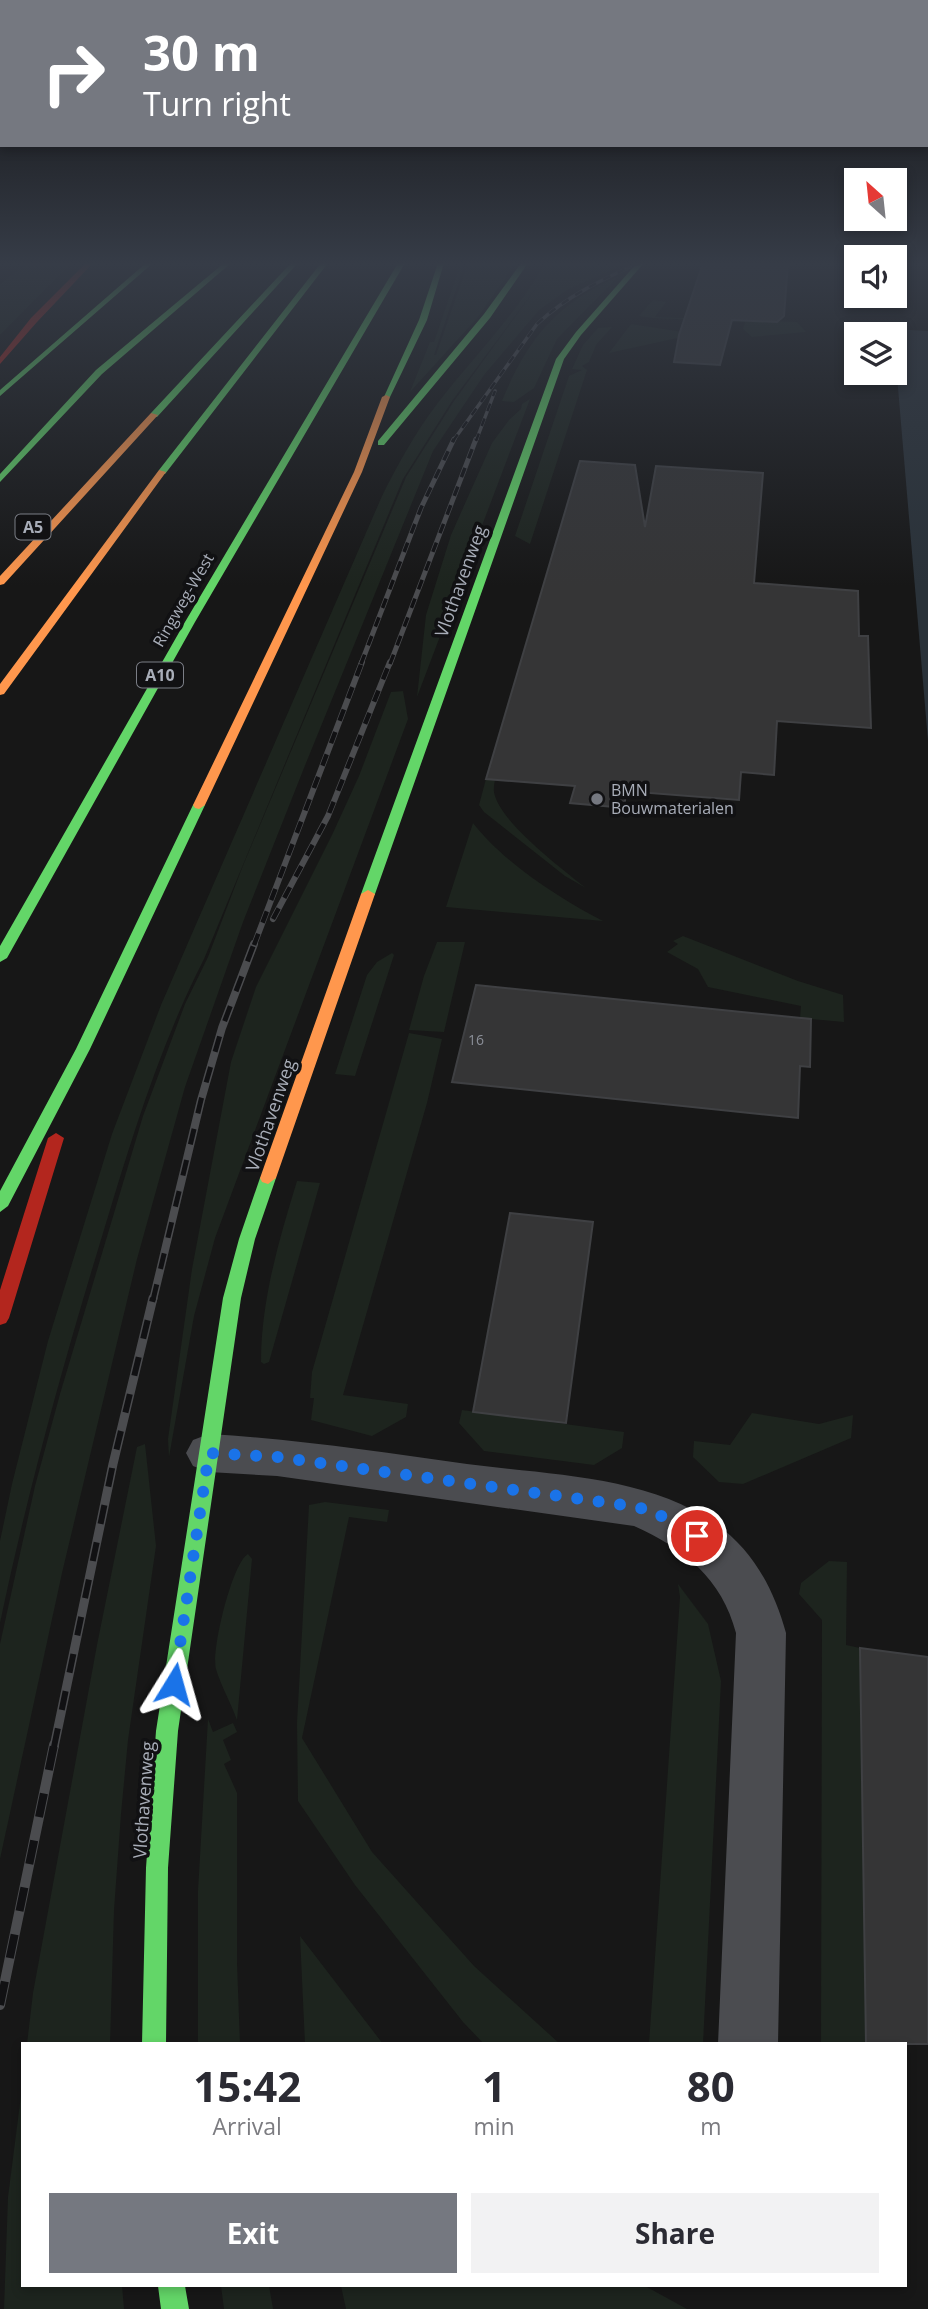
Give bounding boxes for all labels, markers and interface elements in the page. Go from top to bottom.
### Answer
text: 30 m [143,19,260,85]
icon: right [28,28,119,119]
text: Turn right [143,82,291,125]
north arrow [844,168,906,231]
map controls [844,168,907,385]
button: sound [844,245,907,308]
button: layers [844,322,907,385]
road number: A5 [16,514,50,540]
street label: Vlothavenweg [429,521,491,640]
street label: Ringweg-West [147,549,219,651]
road number: A10 [137,662,183,688]
place label: BMN Bouwmaterialen [611,779,734,819]
marker: BMN Bouwmaterialen [589,791,605,807]
house number: 16 [468,1030,484,1049]
street label: Vlothavenweg [240,1055,301,1174]
pin [667,1506,727,1566]
icon: arrive [678,1517,716,1555]
position arrow [137,1647,211,1721]
street label: Vlothavenweg [127,1740,159,1859]
text: 15:42 [193,2057,301,2114]
text: 1 [482,2057,506,2114]
text: 80 [687,2057,735,2114]
text: Arrival [213,2110,282,2142]
text: min [473,2110,515,2142]
text: m [700,2110,721,2142]
button: Exit [49,2193,457,2273]
button: Share [471,2193,879,2273]

